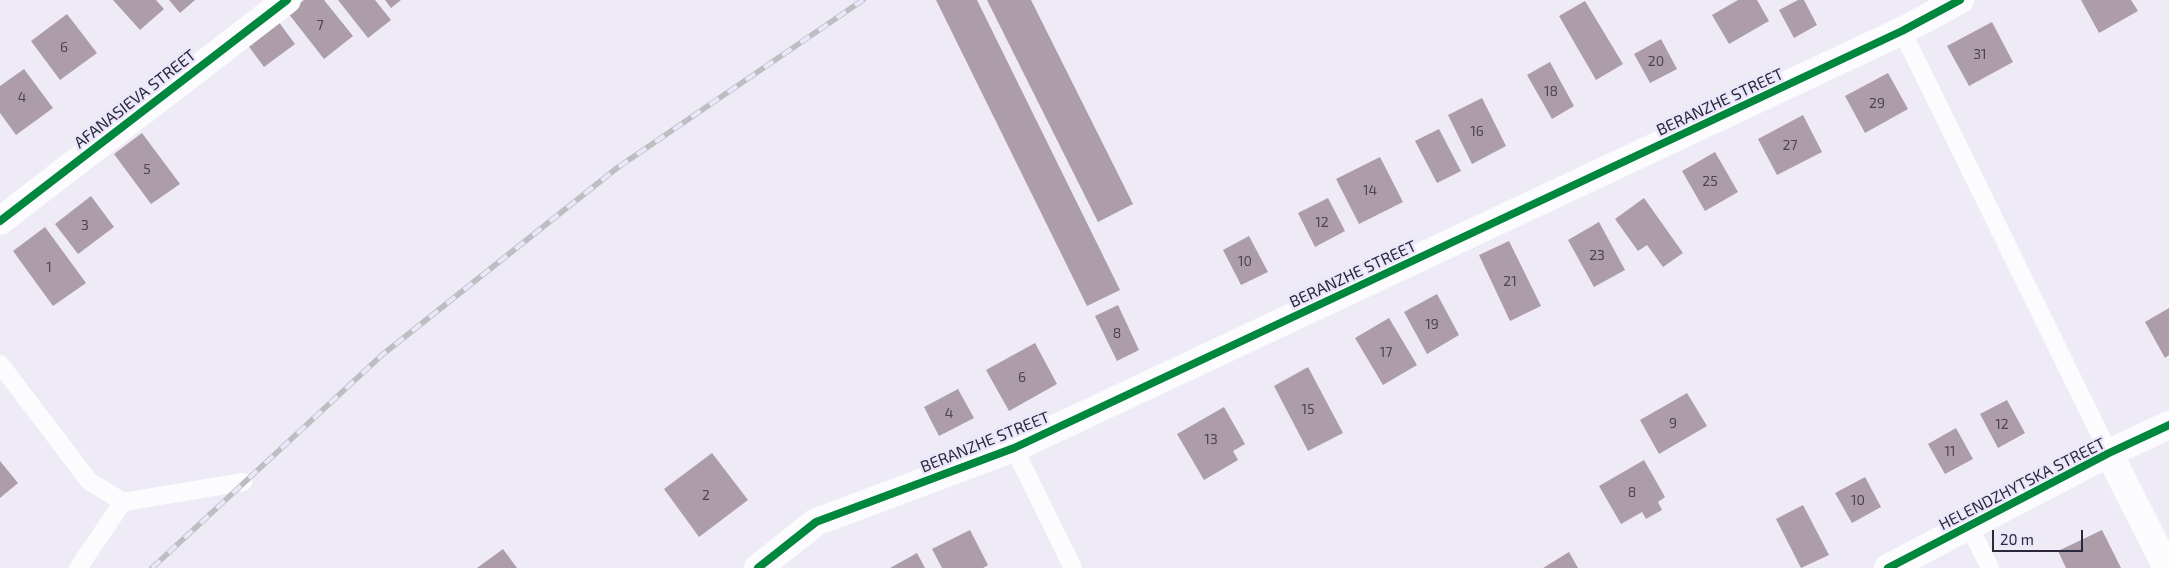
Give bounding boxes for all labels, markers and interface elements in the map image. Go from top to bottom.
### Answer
house number: 7 [316,17,324,33]
house number: 6 [60,39,68,55]
street label: AFANASIEVA STREET [70,46,200,152]
house number: 31 [1973,46,1987,62]
house number: 20 [1648,53,1664,69]
street label: BERANZHE STREET [1654,64,1786,140]
house number: 18 [1544,83,1558,99]
house number: 4 [18,89,26,105]
house number: 29 [1869,95,1885,111]
house number: 16 [1470,123,1484,139]
house number: 27 [1782,137,1798,153]
house number: 5 [143,161,151,177]
house number: 25 [1702,173,1718,189]
house number: 14 [1363,182,1377,198]
house number: 12 [1315,214,1329,230]
house number: 3 [81,217,89,233]
street label: BERANZHE STREET [1287,236,1419,312]
house number: 23 [1589,247,1605,263]
house number: 10 [1238,253,1252,269]
house number: 1 [46,259,52,275]
house number: 21 [1503,273,1517,289]
house number: 19 [1425,316,1439,332]
house number: 8 [1113,325,1121,341]
house number: 17 [1380,344,1392,360]
house number: 6 [1018,369,1026,385]
house number: 15 [1301,401,1315,417]
house number: 4 [945,405,953,421]
street label: BERANZHE STREET [918,407,1052,477]
house number: 9 [1669,415,1677,431]
house number: 12 [1995,416,2009,432]
house number: 13 [1204,431,1218,447]
street label: HELENDZHYTSKA STREET [1936,434,2108,534]
house number: 11 [1944,443,1956,459]
house number: 8 [1628,484,1636,500]
house number: 2 [702,487,710,503]
house number: 10 [1851,492,1865,508]
scale bar [1994,520,2085,552]
text: 20 m [2000,530,2034,548]

